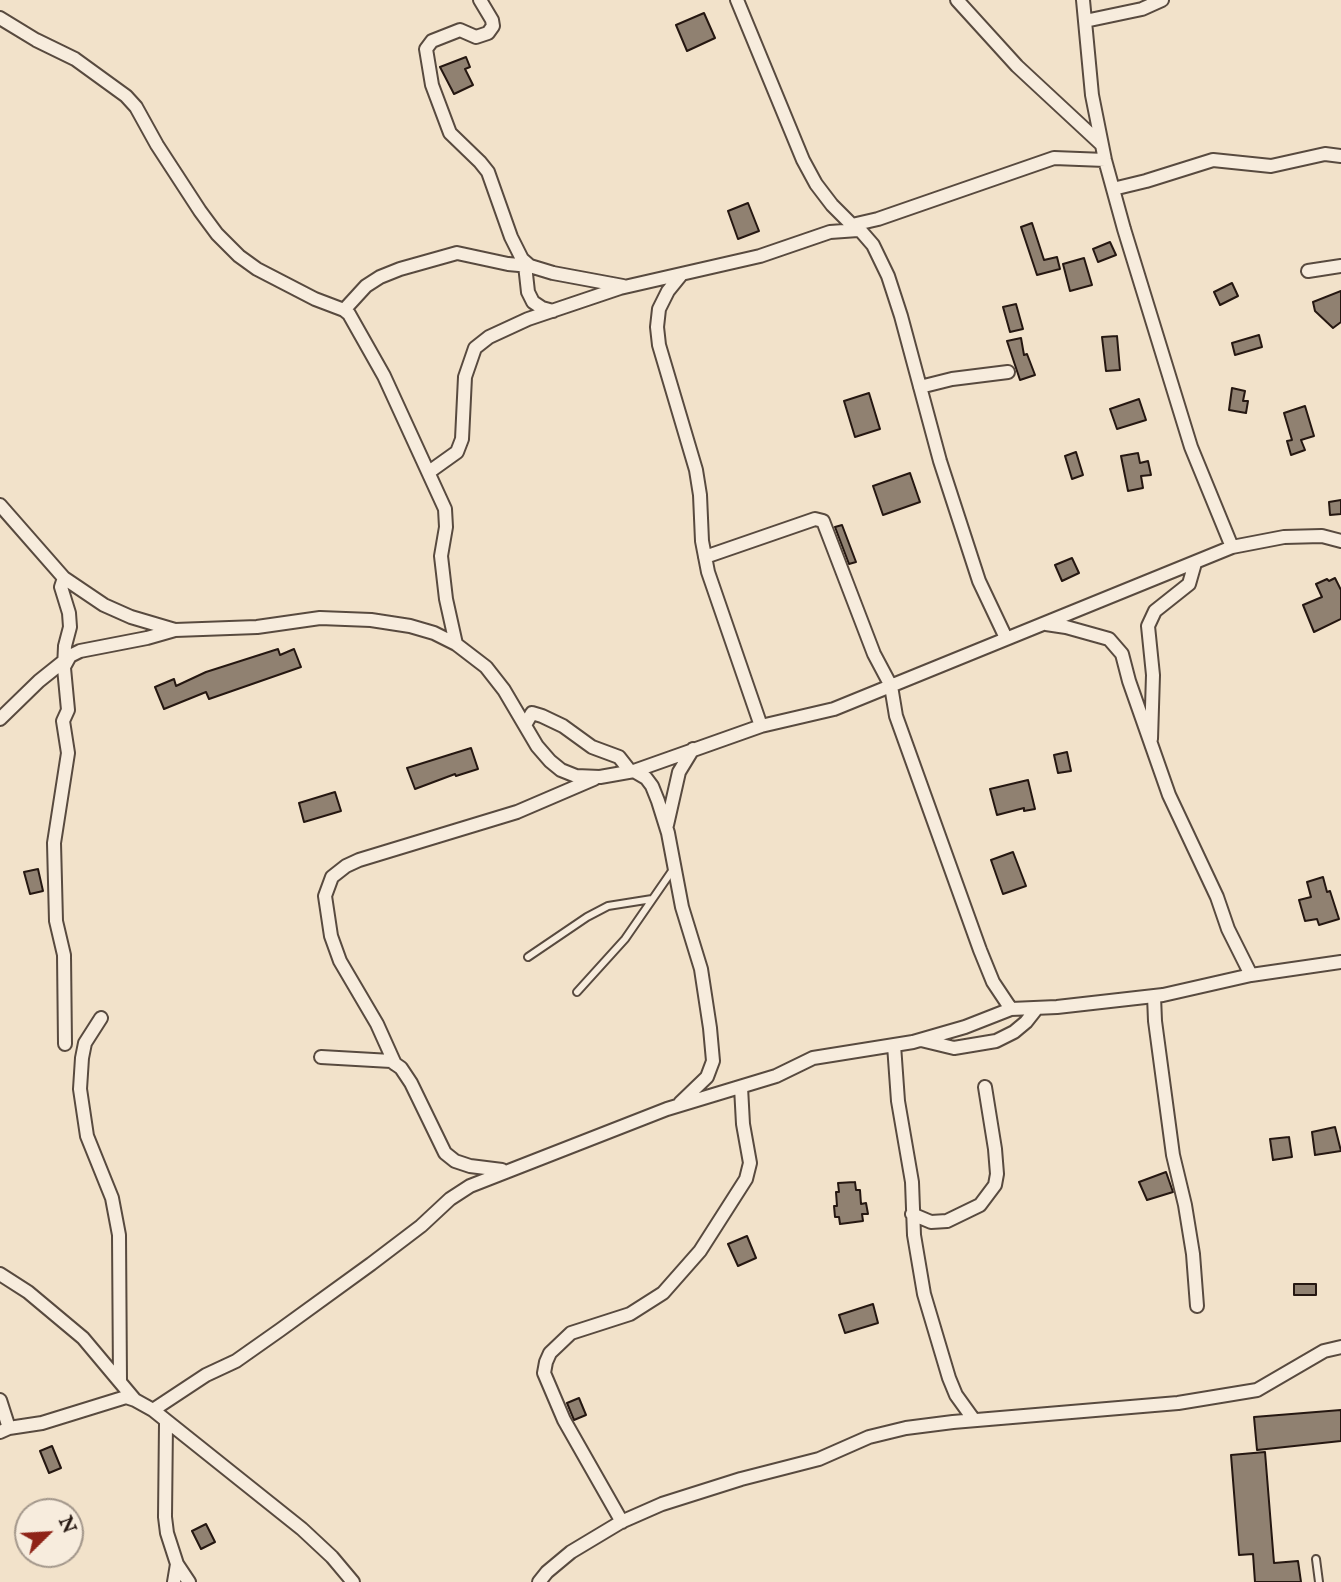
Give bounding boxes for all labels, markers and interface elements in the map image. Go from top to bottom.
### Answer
north arrow [14,1498,84,1568]
text: N [52,1513,81,1538]

